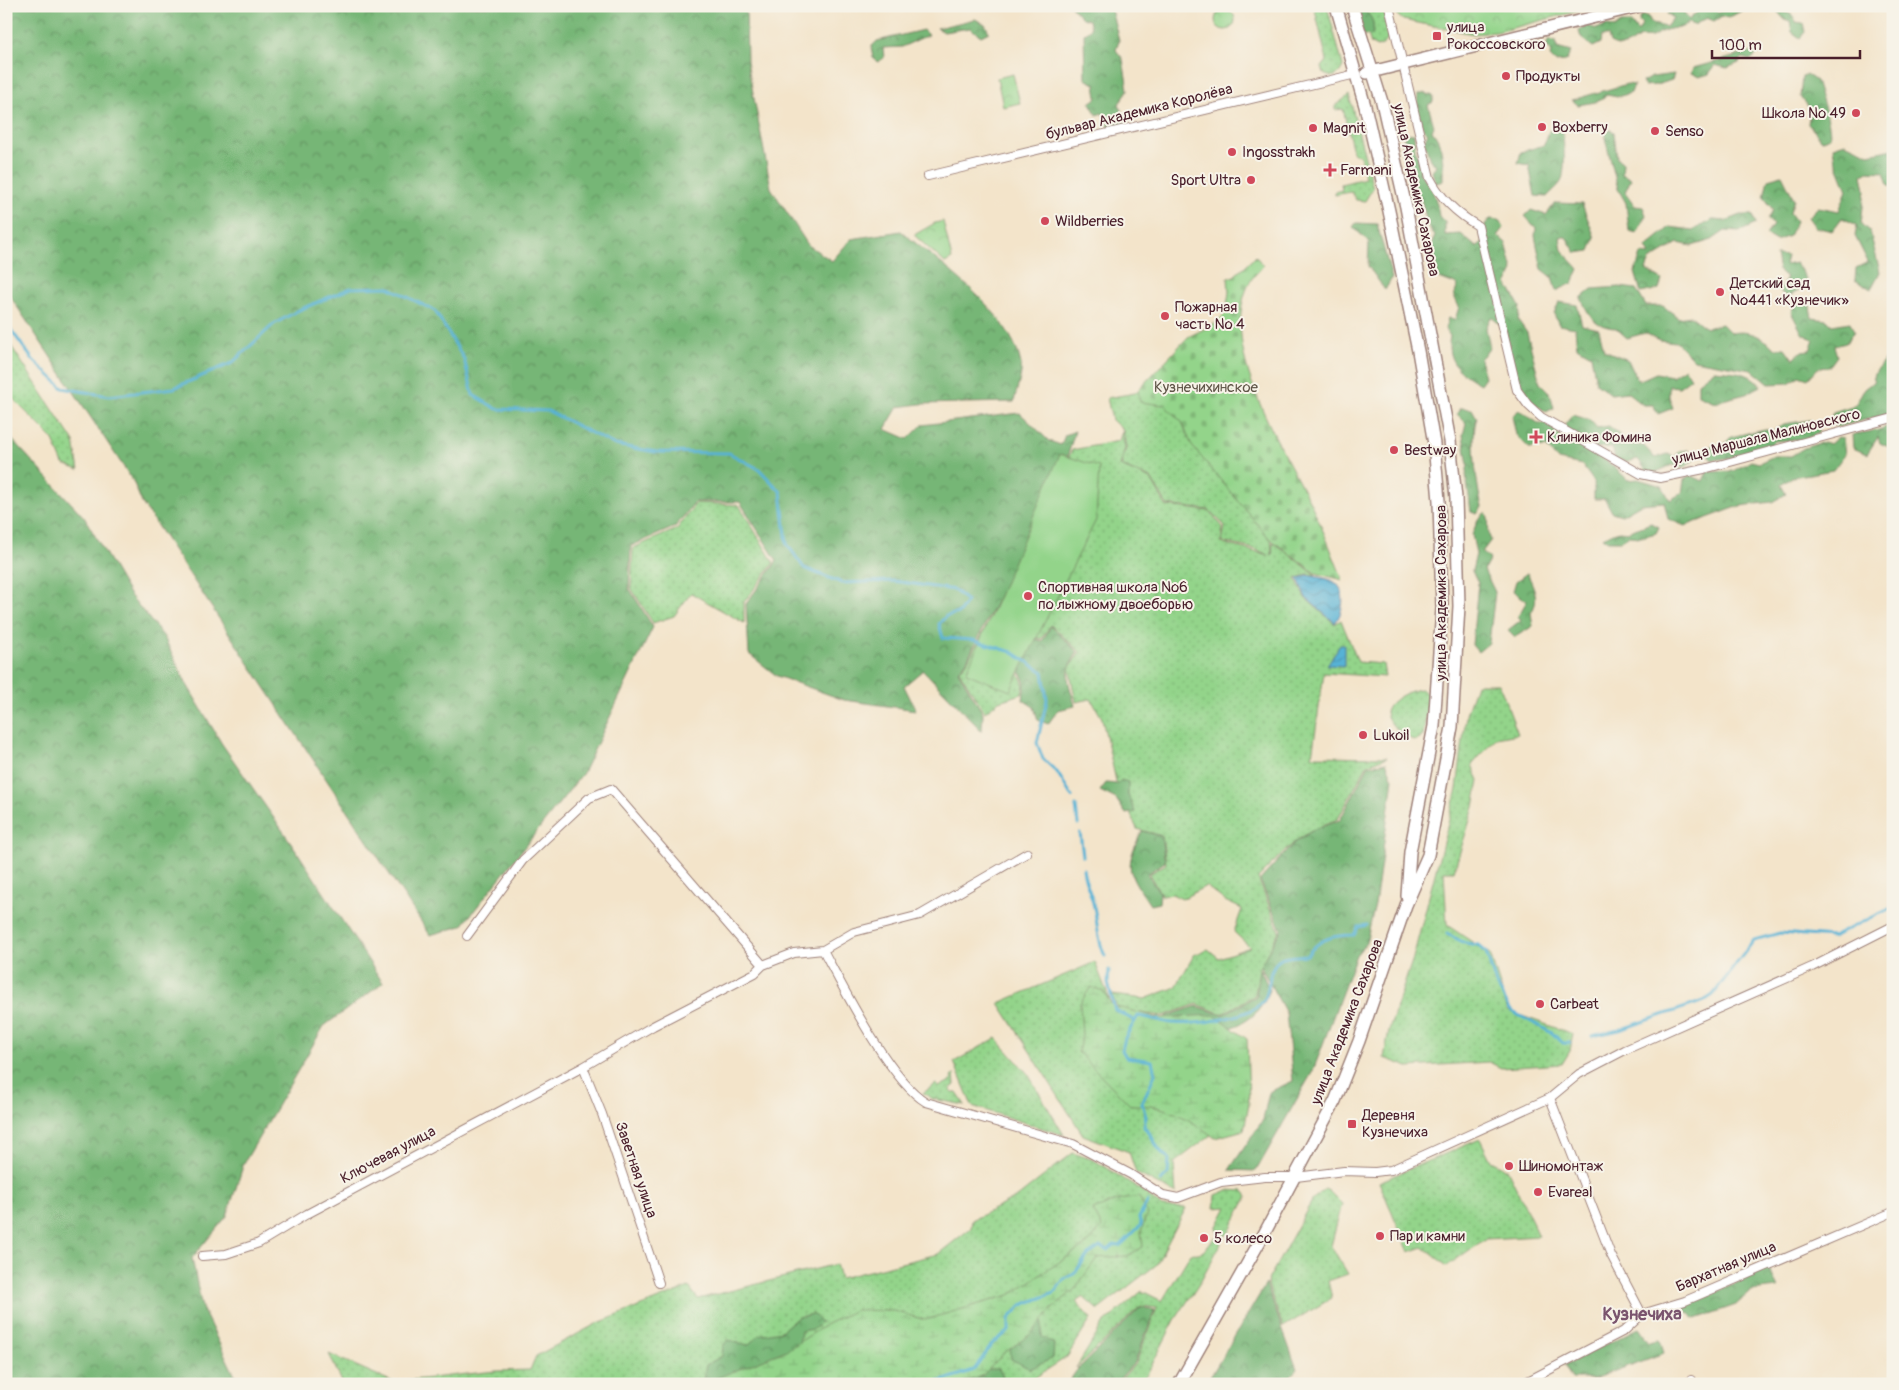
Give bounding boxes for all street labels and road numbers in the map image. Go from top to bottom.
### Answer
street label: бульвар Академика Королёва [1044,80,1234,144]
street label: улица Академика Сахарова [1388,101,1444,278]
street label: улица Маршала Малиновского [1669,404,1862,470]
street label: улица Академика Сахарова [1432,505,1451,682]
street label: улица Академика Сахарова [1306,936,1387,1109]
street label: Заветная улица [611,1119,661,1221]
street label: Ключевая улица [337,1122,439,1188]
street label: Бархатная улица [1673,1237,1779,1297]

